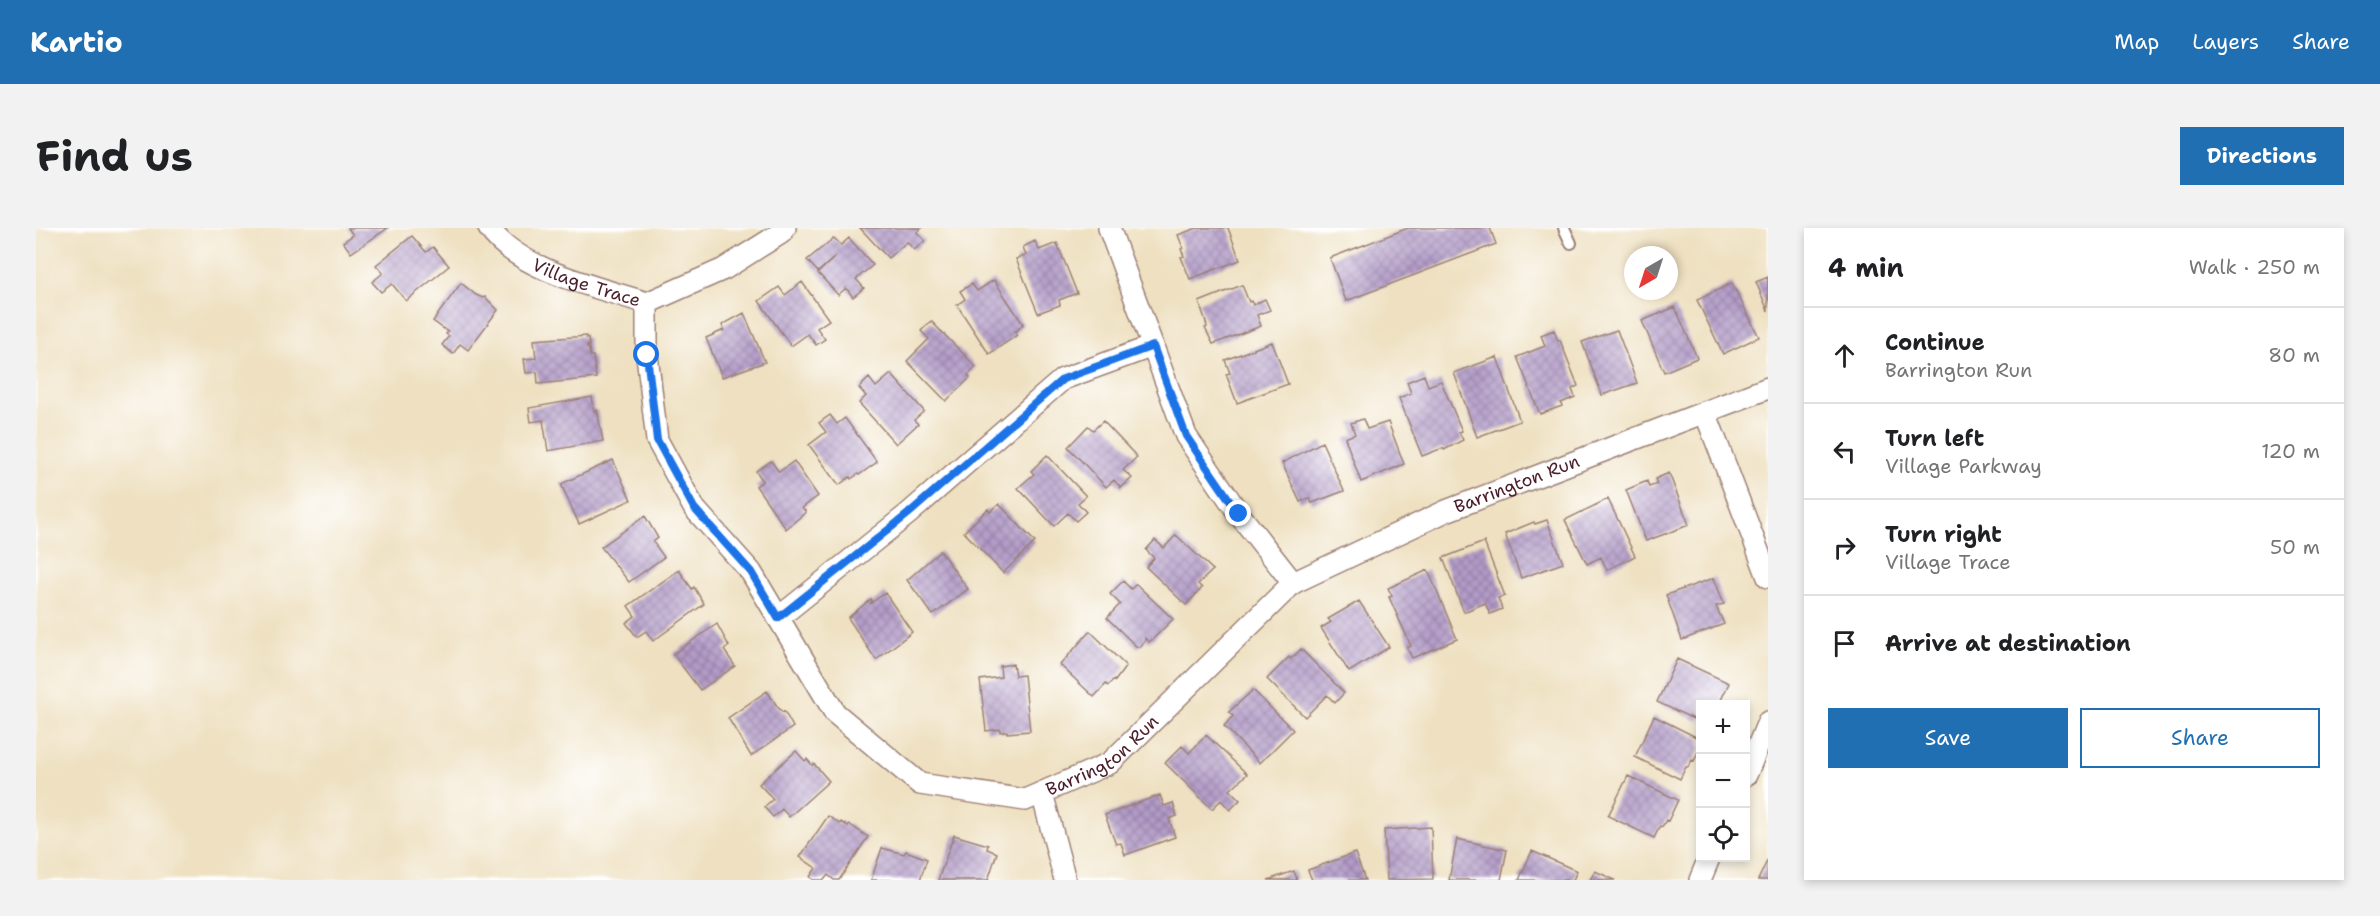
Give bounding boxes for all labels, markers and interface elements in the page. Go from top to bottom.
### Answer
text: Kartio [30,23,123,61]
text: Map [2114,28,2159,56]
text: Layers [2192,28,2259,56]
text: Share [2292,28,2350,56]
button: Directions [2180,127,2344,185]
text: Find us [36,128,193,184]
north arrow [1624,246,1678,300]
text: 4 min [1828,250,1904,285]
street label: Village Trace [528,253,644,312]
text: Walk · 250 m [2189,254,2320,280]
text: Continue [1885,328,1985,357]
icon: ahead [1828,339,1861,372]
route start [633,341,659,367]
text: 80 m [2268,342,2320,368]
text: Barrington Run [1885,357,2032,383]
text: Turn left [1885,424,1984,453]
icon: left [1828,435,1861,468]
text: 120 m [2261,438,2320,464]
street label: Barrington Run [1451,449,1583,519]
text: Village Parkway [1885,453,2042,479]
route end [1225,500,1251,526]
text: Turn right [1885,520,2002,549]
icon: right [1828,531,1861,564]
text: 50 m [2270,534,2320,560]
text: Village Trace [1885,549,2011,575]
icon: arrive [1828,627,1861,660]
text: Arrive at destination [1885,629,2131,658]
map controls [1696,700,1750,862]
button: + [1696,700,1750,754]
button: Save [1828,708,2068,768]
button: Share [2080,708,2320,768]
street label: Barrington Run [1042,710,1164,801]
button: − [1696,754,1750,808]
button: locate [1696,808,1750,862]

